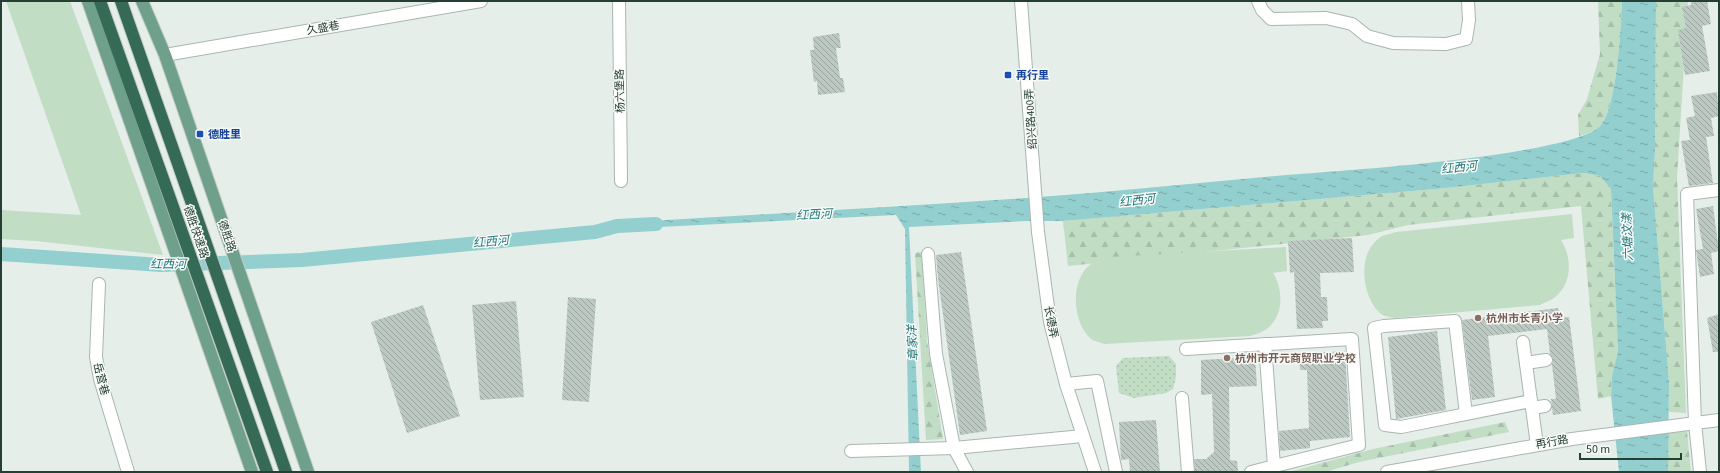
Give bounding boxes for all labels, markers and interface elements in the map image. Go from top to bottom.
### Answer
street label: 久盛巷 [305,18,341,38]
place label: 再行里 [1016,68,1049,83]
street label: 杨六堡路 [612,69,628,113]
marker: 再行里 [1003,70,1013,80]
street label: 绍兴路400弄 [1021,88,1041,150]
place label: 德胜里 [208,127,241,142]
marker: 德胜里 [195,129,205,139]
water label: 红西河 [1440,157,1480,178]
water label: 红西河 [1118,190,1158,211]
street label: 德胜快速路 [180,204,212,260]
water label: 红西河 [796,205,834,224]
water label: 六塘汶漾 [1619,211,1637,261]
street label: 德胜路 [215,218,239,254]
water label: 红西河 [472,232,512,252]
water label: 红西河 [150,256,188,273]
street label: 长德弄 [1040,304,1062,340]
place label: 杭州市长青小学 [1486,311,1563,326]
marker: 杭州市长青小学 [1473,313,1483,323]
water label: 章家洋 [904,323,922,361]
place label: 杭州市开元商贸职业学校 [1235,351,1356,366]
marker: 杭州市开元商贸职业学校 [1222,353,1232,363]
street label: 岳营巷 [90,361,112,397]
street label: 再行路 [1534,432,1570,452]
scale bar [1580,435,1681,461]
text: 50 m [1586,441,1610,458]

